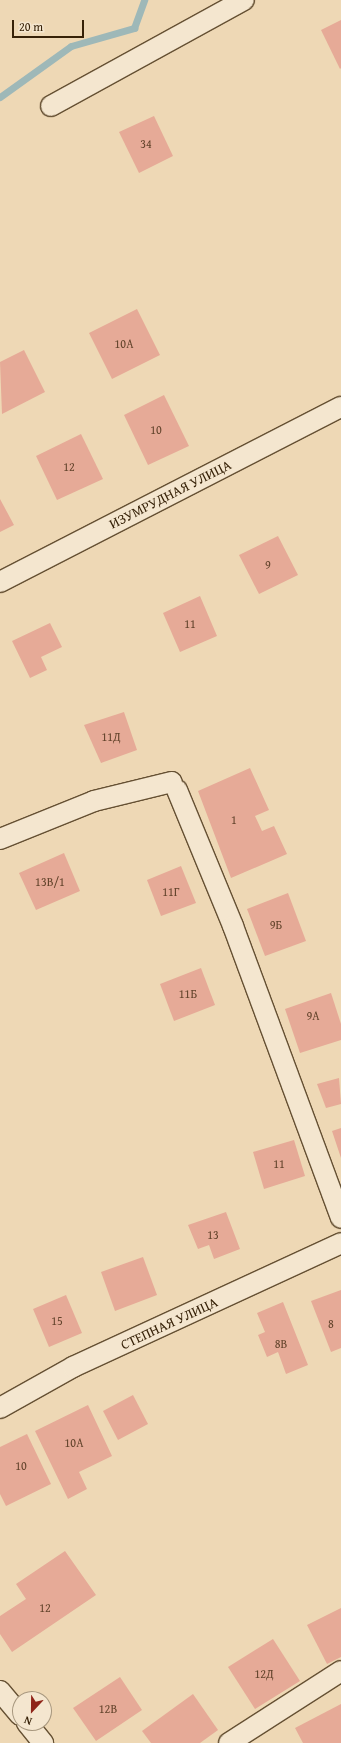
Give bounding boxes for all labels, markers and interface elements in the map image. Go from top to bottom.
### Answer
scale bar [14,12,86,38]
text: 20 m [19,18,43,35]
house number: 34 [140,137,152,151]
house number: 10А [115,337,133,351]
house number: 10 [150,423,162,437]
street label: ИЗУМРУДНАЯ УЛИЦА [106,456,234,532]
house number: 12 [63,460,75,474]
house number: 9 [265,558,271,572]
house number: 11 [184,617,196,631]
house number: 11Д [101,730,121,744]
house number: 1 [231,813,237,827]
house number: 13В/1 [35,875,65,889]
house number: 11Г [162,885,180,899]
house number: 9Б [270,918,282,932]
house number: 11Б [179,987,197,1001]
house number: 9А [306,1009,320,1023]
house number: 11 [273,1157,285,1171]
house number: 13 [207,1228,219,1242]
street label: СТЕПНАЯ УЛИЦА [118,1293,220,1353]
house number: 15 [51,1314,63,1328]
house number: 8 [328,1317,334,1331]
house number: 8В [275,1337,287,1351]
house number: 10А [65,1436,83,1450]
house number: 10 [15,1459,27,1473]
house number: 12 [39,1601,51,1615]
house number: 12Д [254,1667,274,1681]
north arrow [12,1691,52,1731]
house number: 12В [99,1702,117,1716]
text: N [21,1712,34,1730]

